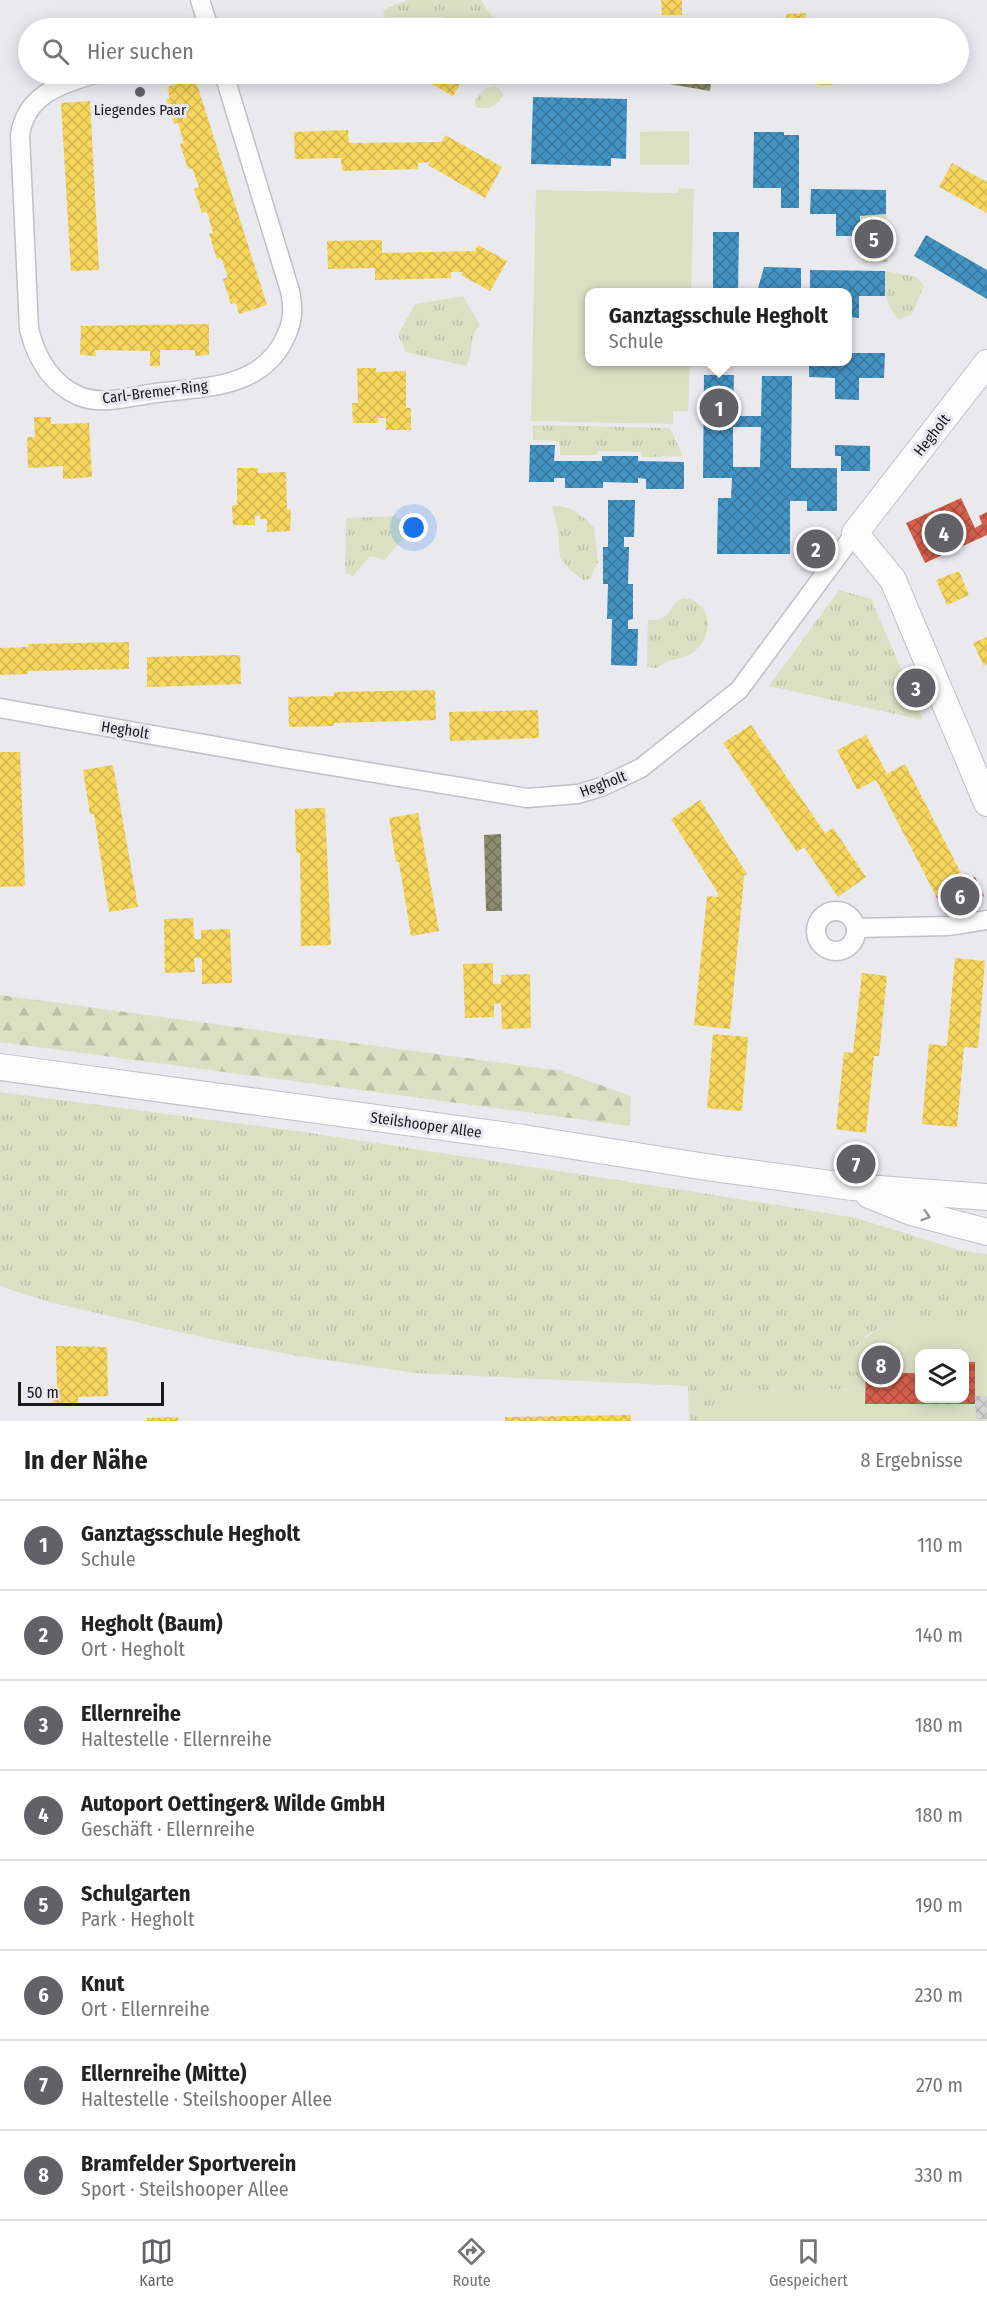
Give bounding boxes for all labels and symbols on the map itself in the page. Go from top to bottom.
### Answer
marker: Liegendes Paar [133,85,147,99]
place label: Liegendes Paar [94,101,187,119]
pin: 5 [854,216,894,262]
street label: Carl-Bremer-Ring [101,377,209,407]
pin: 1 [700,386,738,430]
street label: Hegholt [910,410,954,460]
pin: 4 [924,510,964,556]
your location [399,513,428,542]
pin: 2 [796,526,836,572]
pin: 3 [896,666,936,710]
street label: Hegholt [100,717,150,743]
street label: Hegholt [577,767,629,801]
pin: 6 [940,874,980,918]
street label: Steilshooper Allee [369,1108,483,1142]
pin: 7 [836,1142,876,1186]
one-way arrow [920,1209,931,1221]
pin: 8 [862,1342,900,1388]
scale bar [18,1379,164,1406]

